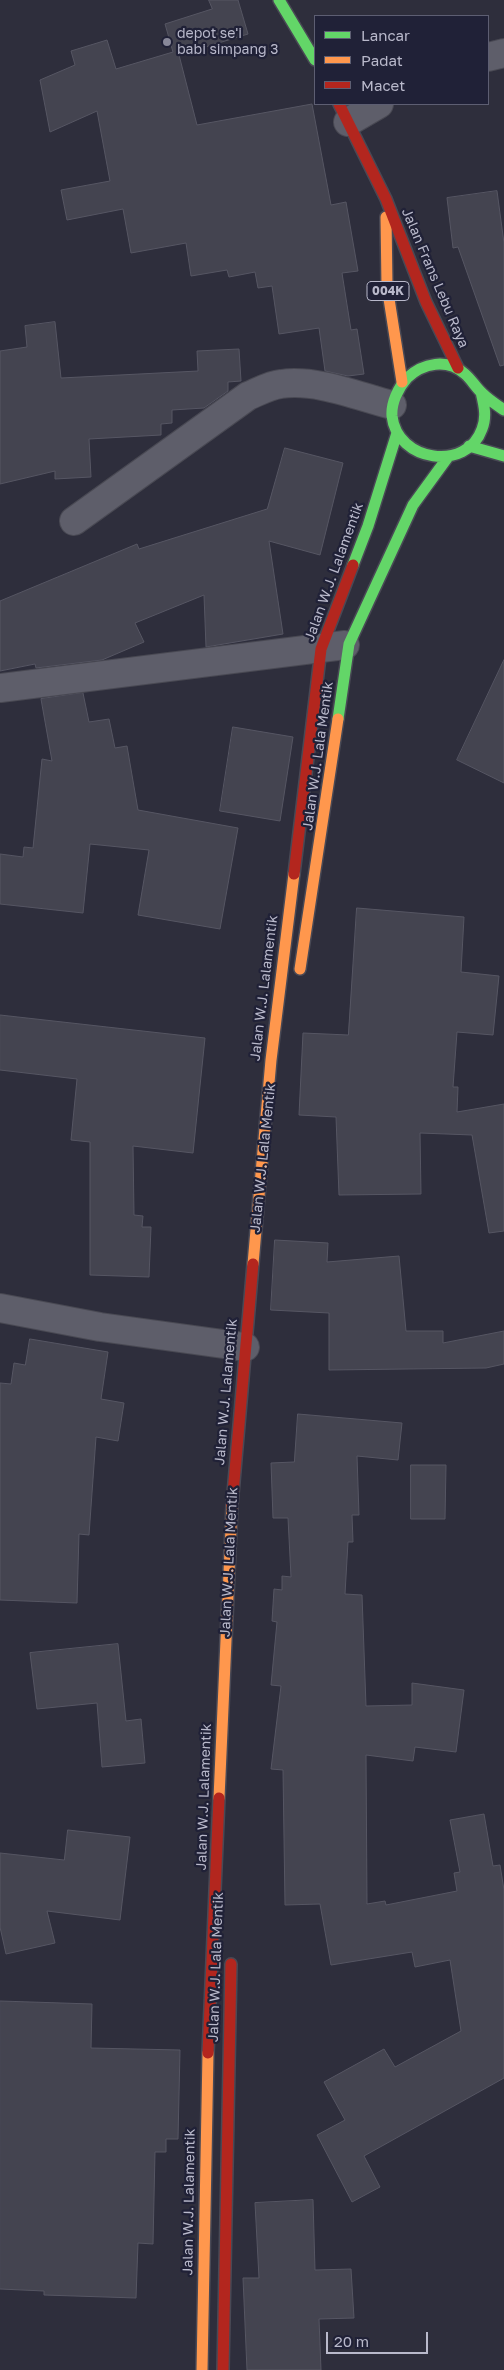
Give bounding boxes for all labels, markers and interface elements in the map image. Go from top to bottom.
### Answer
legend [314,15,489,105]
place label: depot se'i babi simpang 3 [177,26,278,58]
text: Lancar [361,26,410,44]
marker: depot se'i babi simpang 3 [161,36,173,48]
text: Padat [361,51,403,69]
text: Macet [361,76,405,94]
street label: Jalan Frans Lebu Raya [398,206,472,350]
road number: 004K [367,282,409,300]
street label: Jalan W.J. Lalamentik [301,500,367,644]
street label: Jalan W.J. Lala Mentik [299,681,337,831]
street label: Jalan W.J. Lalamentik [247,914,281,1062]
street label: Jalan W.J. Lala Mentik [247,1082,279,1234]
street label: Jalan W.J. Lalamentik [211,1318,241,1466]
street label: Jalan W.J. Lala Mentik [217,1487,241,1637]
street label: Jalan W.J. Lalamentik [193,1723,215,1871]
street label: Jalan W.J. Lala Mentik [205,1892,227,2042]
street label: Jalan W.J. Lalamentik [179,2128,199,2276]
scale bar [329,2322,432,2354]
text: 20 m [334,2332,369,2350]

